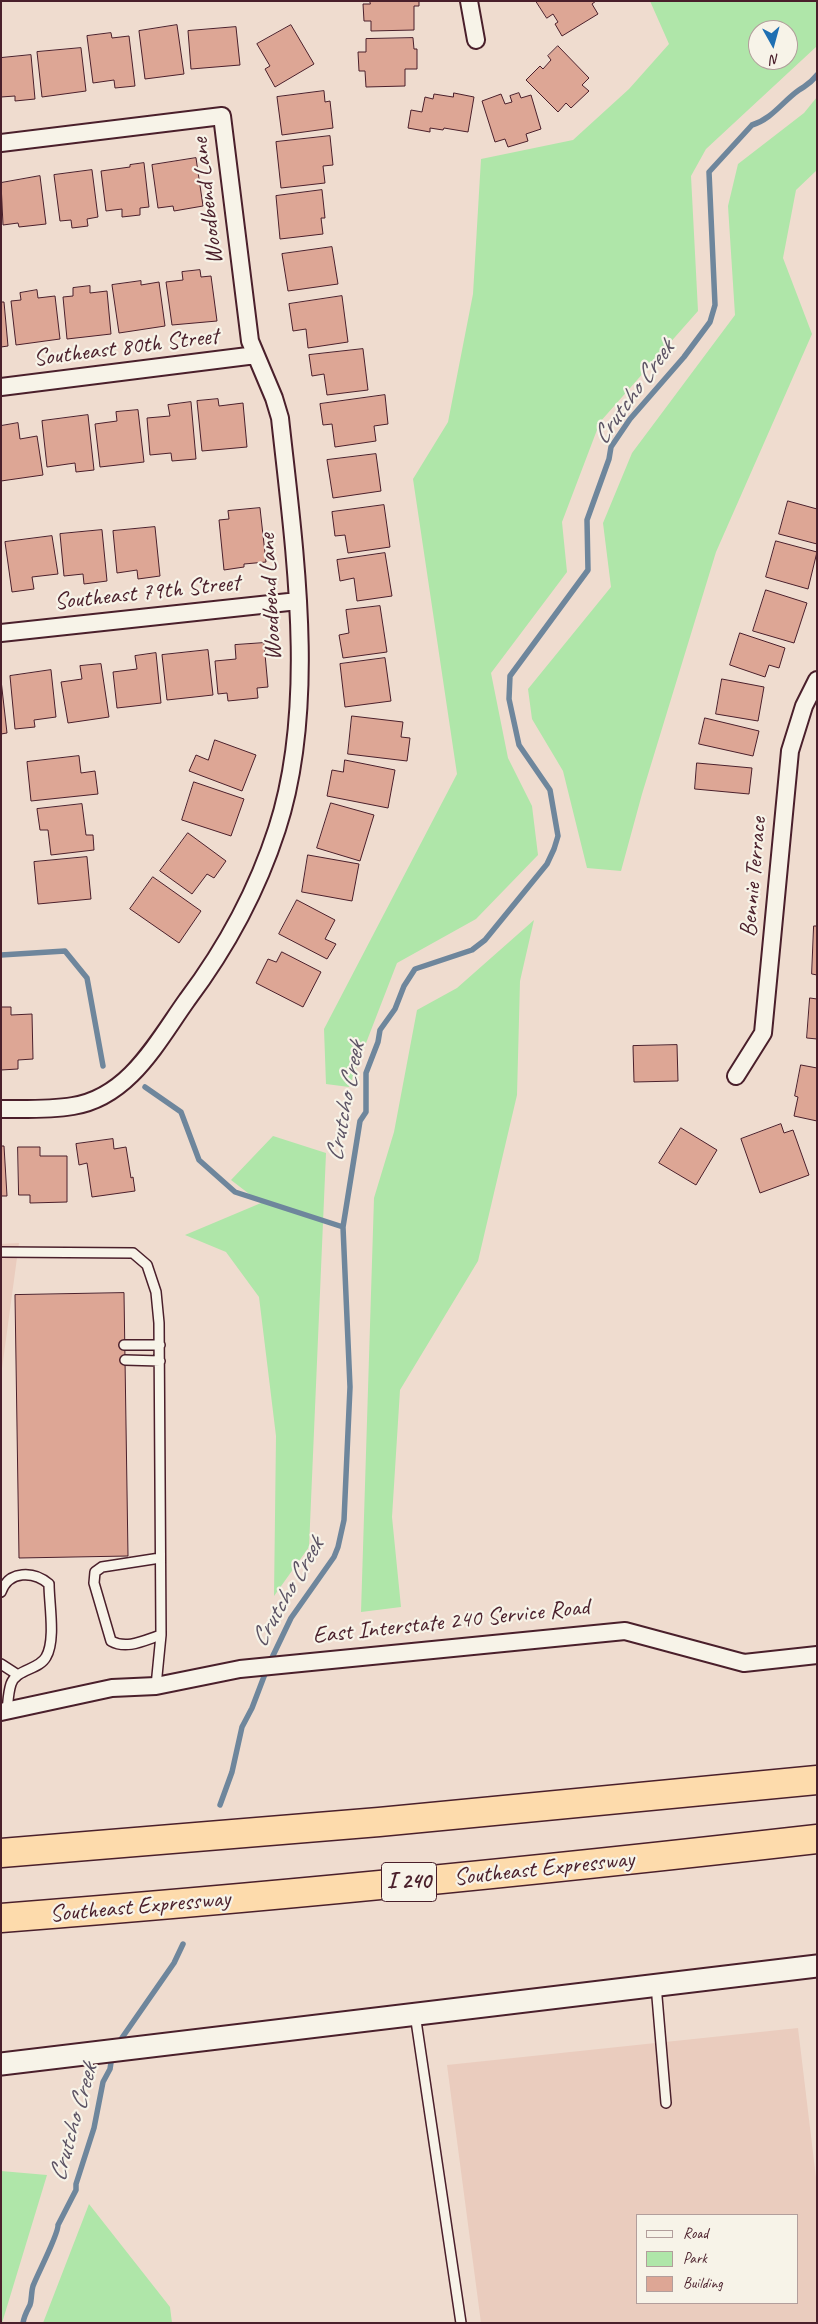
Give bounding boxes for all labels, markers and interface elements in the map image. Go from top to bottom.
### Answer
north arrow [748,20,798,70]
text: N [769,50,780,68]
street label: Woodbend Lane [186,136,230,266]
street label: Southeast 80th Street [32,322,220,374]
water label: Crutcho Creek [587,336,681,450]
street label: Woodbend Lane [253,533,289,661]
street label: Southeast 79th Street [53,569,241,617]
street label: Bennie Terrace [734,816,774,938]
water label: Crutcho Creek [320,1040,372,1164]
water label: Crutcho Creek [245,1533,331,1653]
street label: East Interstate 240 Service Road [311,1593,591,1651]
street label: Southeast Expressway [452,1845,636,1893]
road number: I 240 [382,1862,436,1901]
street label: Southeast Expressway [49,1885,231,1929]
water label: Crutcho Creek [43,2061,105,2185]
legend [636,2214,798,2304]
text: Road [683,2224,708,2243]
text: Park [683,2249,707,2268]
text: Building [683,2274,722,2293]

